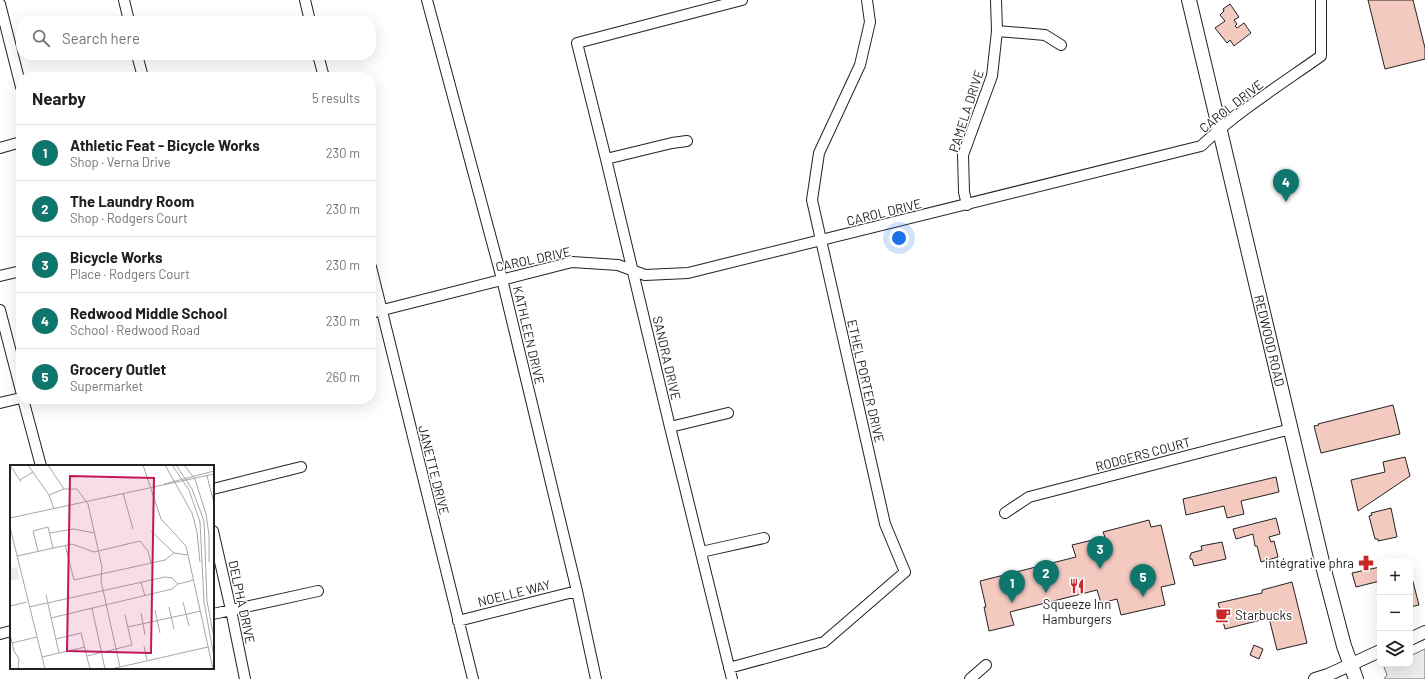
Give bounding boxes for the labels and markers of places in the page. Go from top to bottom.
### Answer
pin: 4 [1273,169,1299,202]
pin: 3 [1087,536,1113,569]
pharmacy icon: intégrative phra [1357,554,1375,572]
place label: intégrative phra [1265,555,1354,571]
pin: 2 [1033,560,1059,593]
pin: 5 [1130,564,1156,597]
pin: 1 [999,570,1025,603]
restaurant icon: Squeeze Inn Hamburgers [1068,577,1086,595]
place label: Squeeze Inn Hamburgers [1042,596,1112,627]
cafe icon: Starbucks [1214,606,1232,624]
place label: Starbucks [1235,607,1292,623]

